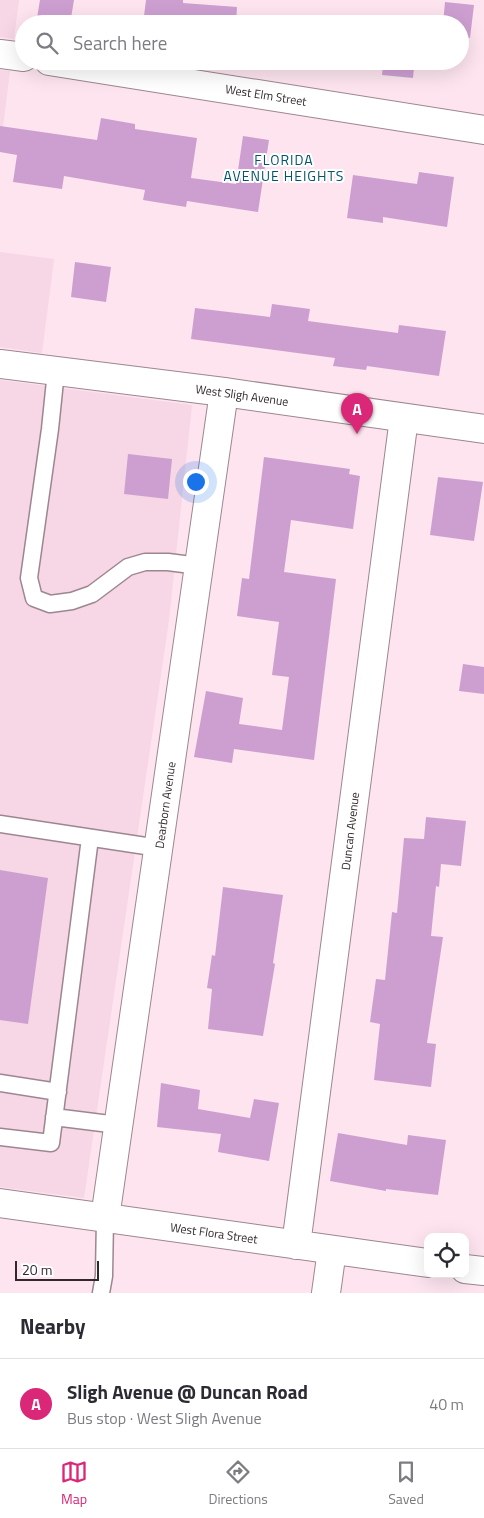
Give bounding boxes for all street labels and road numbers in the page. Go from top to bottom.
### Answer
street label: West Elm Street [224,79,309,111]
street label: West Sligh Avenue [194,379,290,411]
street label: Dearborn Avenue [150,760,180,850]
street label: Duncan Avenue [336,791,364,871]
street label: West Flora Street [169,1217,260,1249]

